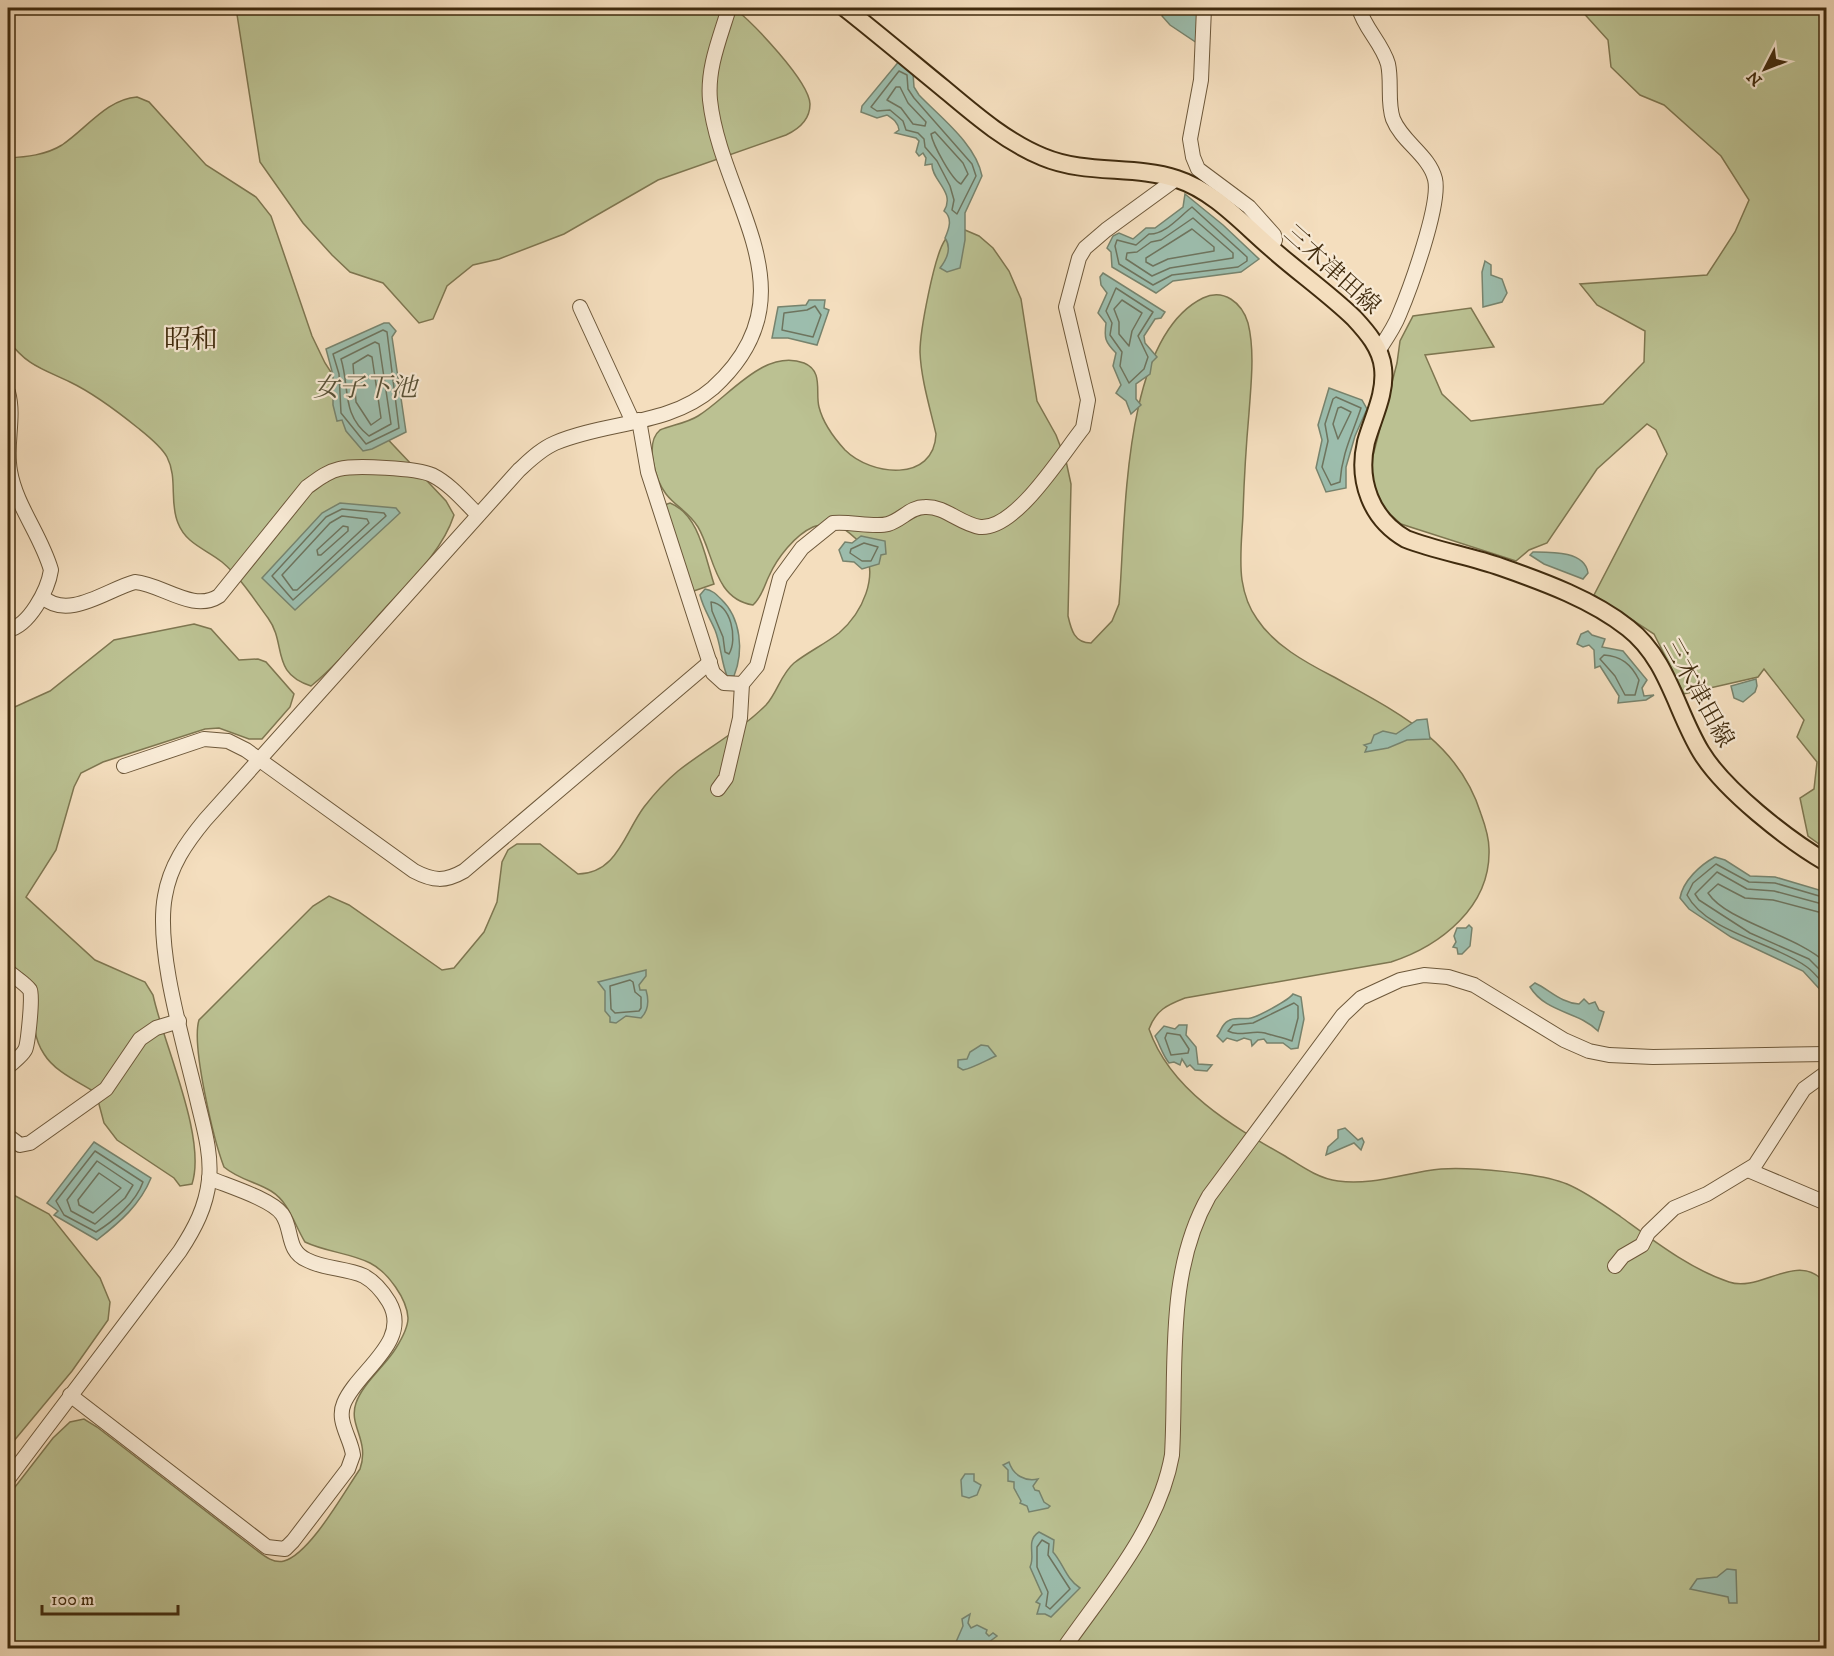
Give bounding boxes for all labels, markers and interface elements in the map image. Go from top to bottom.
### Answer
north arrow [1735,39,1795,99]
text: N [1743,67,1766,90]
street label: 三木津田線 [1277,219,1387,321]
district label: 昭和 [164,323,218,357]
water label: 女子下池 [313,372,420,405]
street label: 三木津田線 [1656,633,1740,753]
scale bar [42,1578,178,1616]
text: 100 m [51,1589,94,1611]

